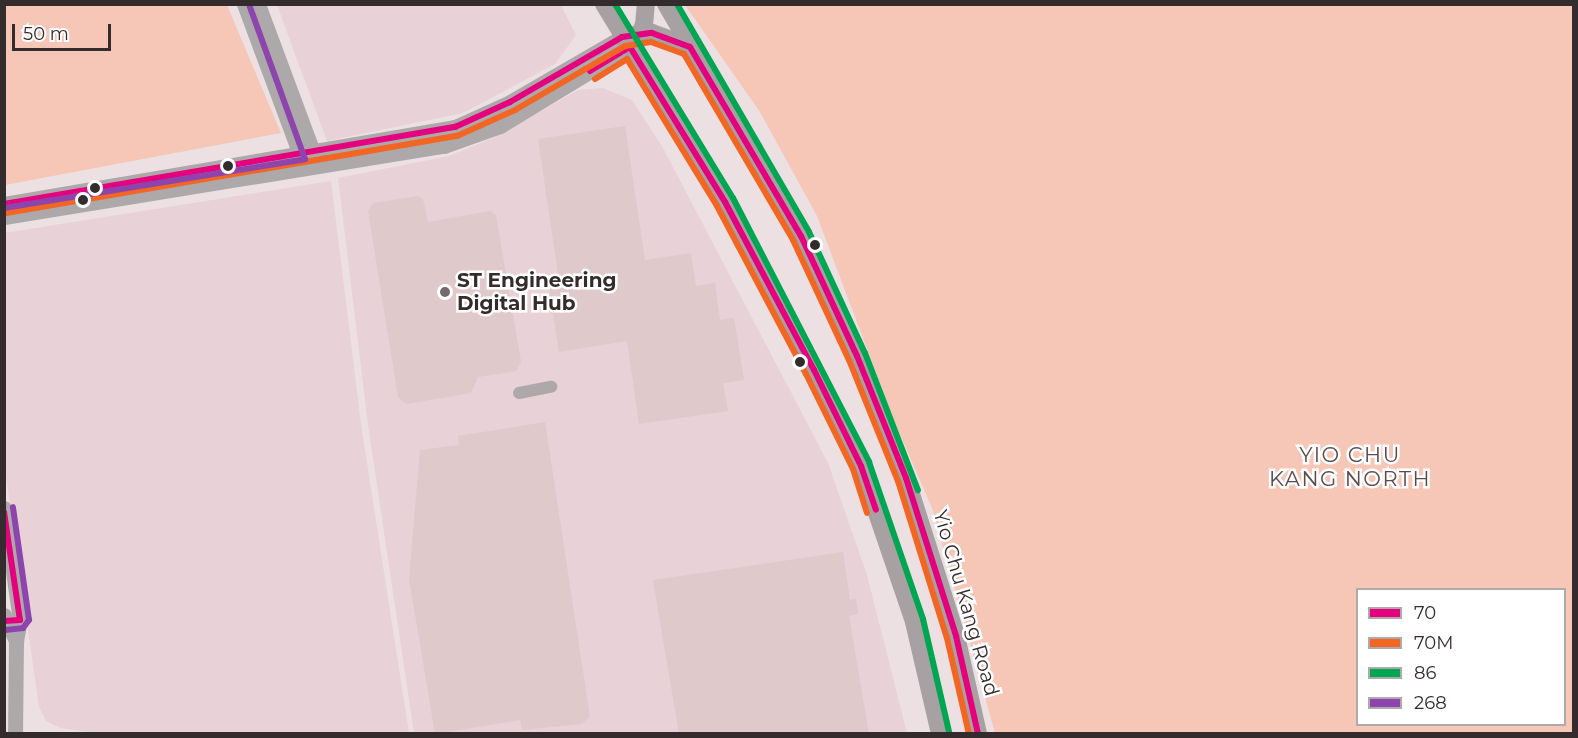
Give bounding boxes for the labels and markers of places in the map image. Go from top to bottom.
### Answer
unlabelled marker [222,160,234,172]
unlabelled marker [89,182,101,194]
unlabelled marker [77,194,89,206]
unlabelled marker [809,239,821,251]
place label: ST Engineering Digital Hub [457,268,617,315]
marker: ST Engineering Digital Hub [438,285,452,299]
unlabelled marker [794,356,806,368]

